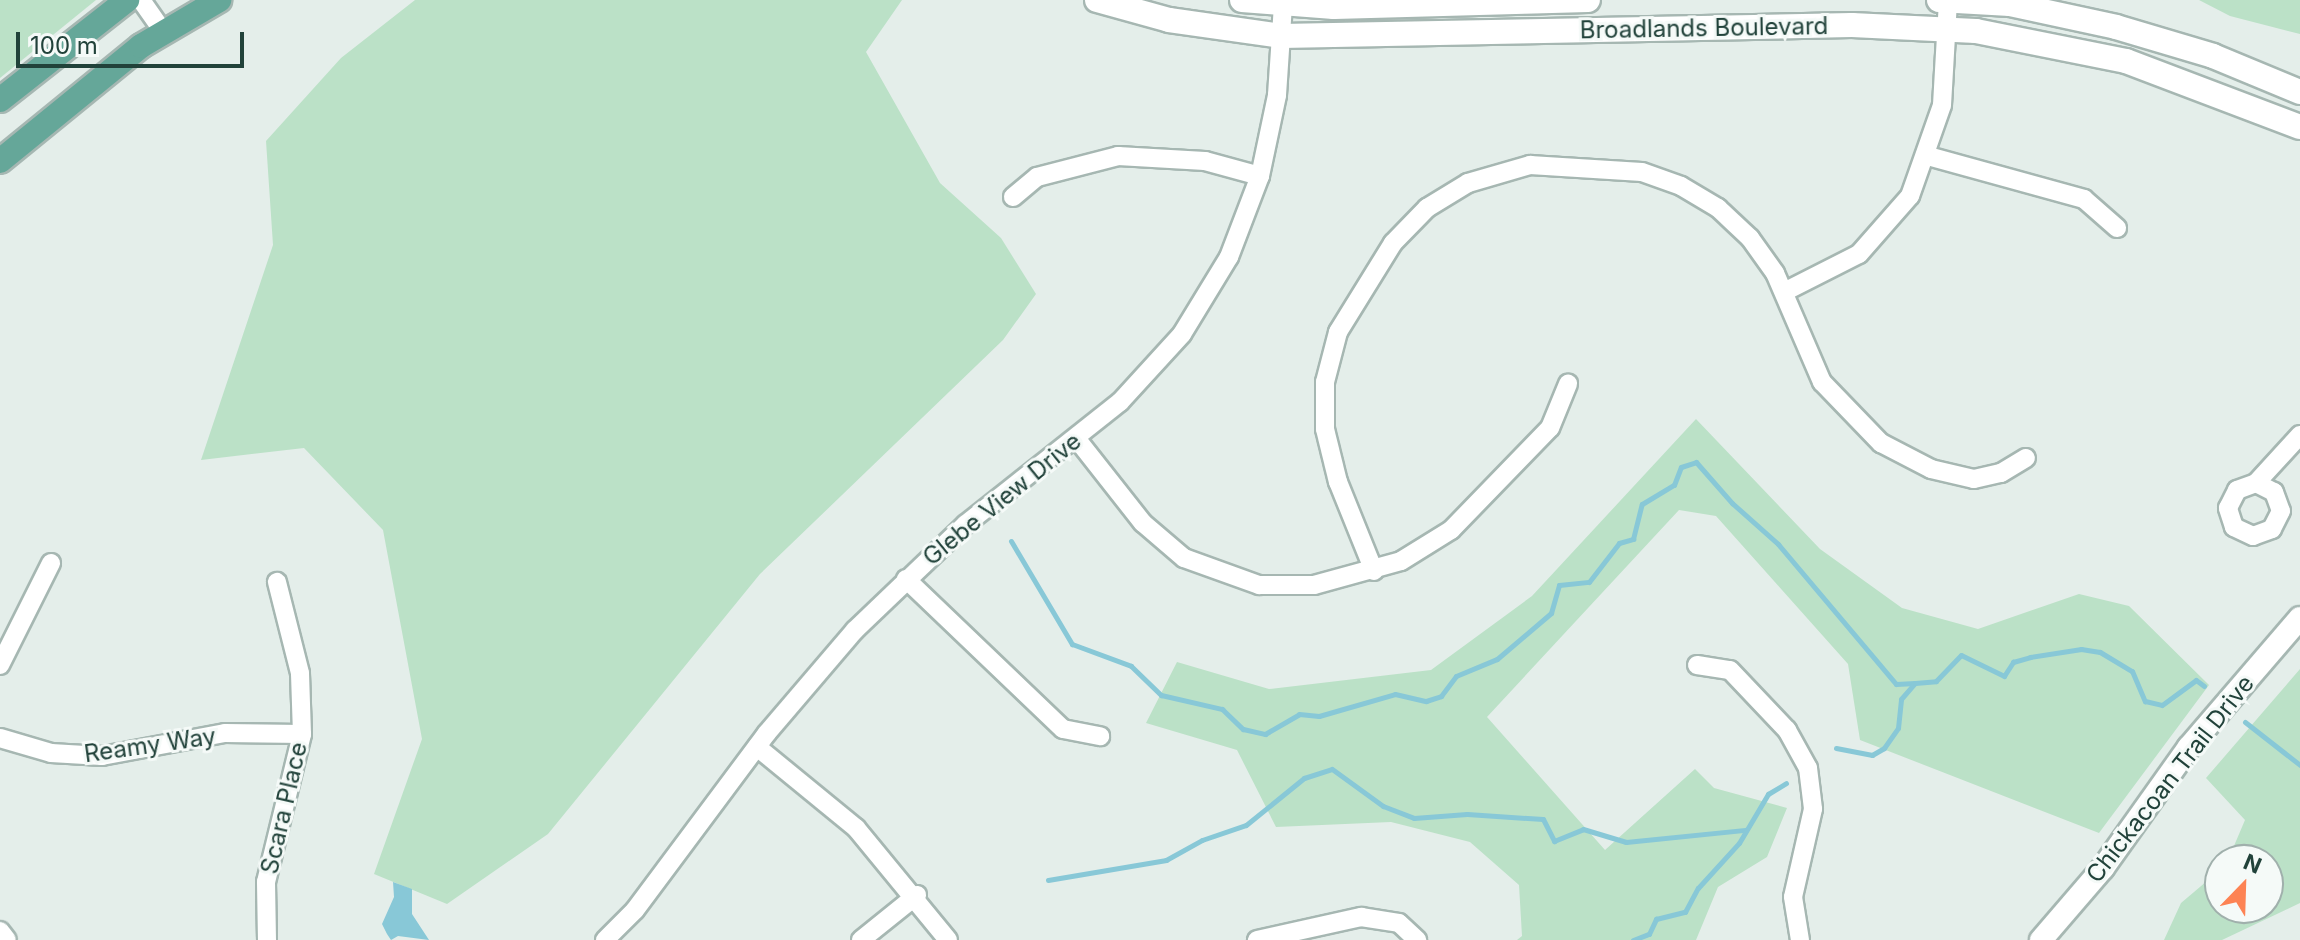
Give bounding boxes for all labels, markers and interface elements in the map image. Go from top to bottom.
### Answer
street label: Broadlands Boulevard [1580,11,1828,45]
scale bar [20,16,248,66]
text: 100 m [30,31,98,60]
street label: Glebe View Drive [917,426,1087,572]
street label: Chickacoan Trail Drive [2080,670,2260,888]
street label: Reamy Way [82,722,218,768]
street label: Scara Place [255,739,313,877]
north arrow [2204,844,2284,924]
text: N [2240,849,2265,879]

